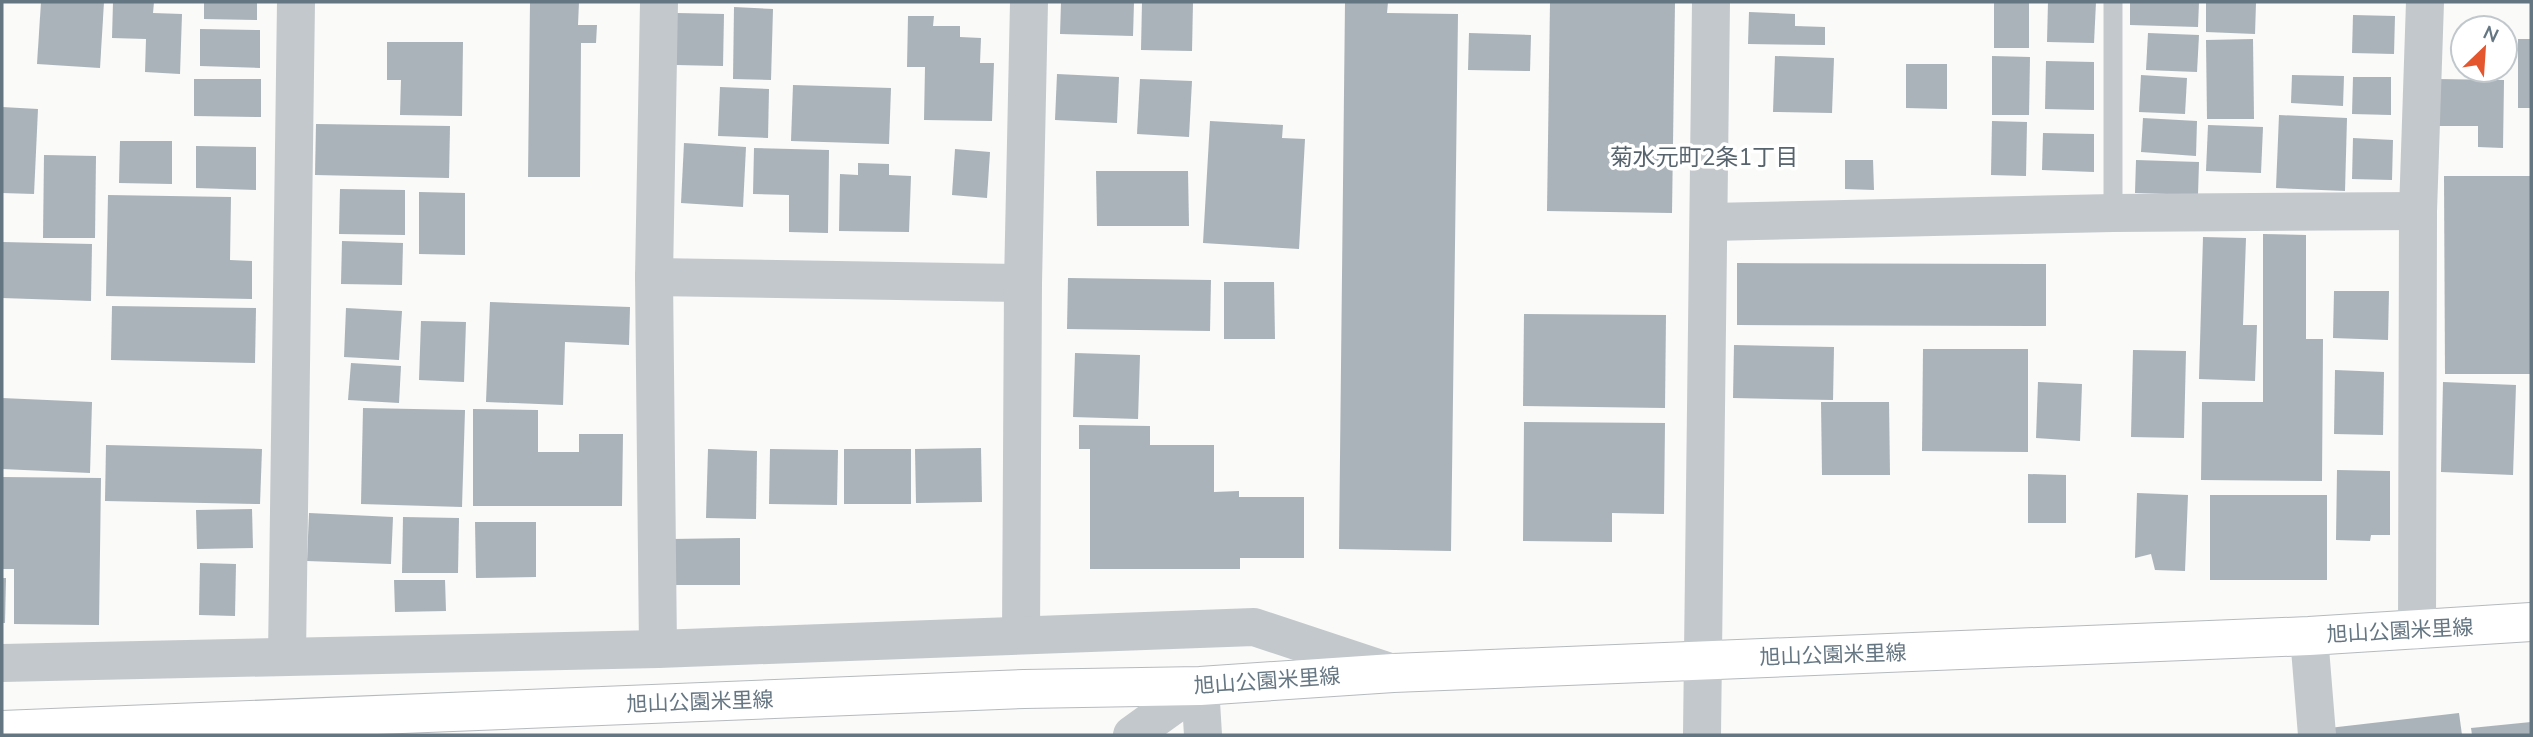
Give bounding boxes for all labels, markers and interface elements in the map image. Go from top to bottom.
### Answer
north arrow [2449,14,2519,84]
text: N [2479,20,2503,49]
district label: 菊水元町2条1丁目 [1610,142,1798,173]
street label: 旭山公園米里線 [2326,613,2474,649]
street label: 旭山公園米里線 [1759,638,1907,672]
street label: 旭山公園米里線 [1193,662,1341,700]
street label: 旭山公園米里線 [626,685,774,719]

